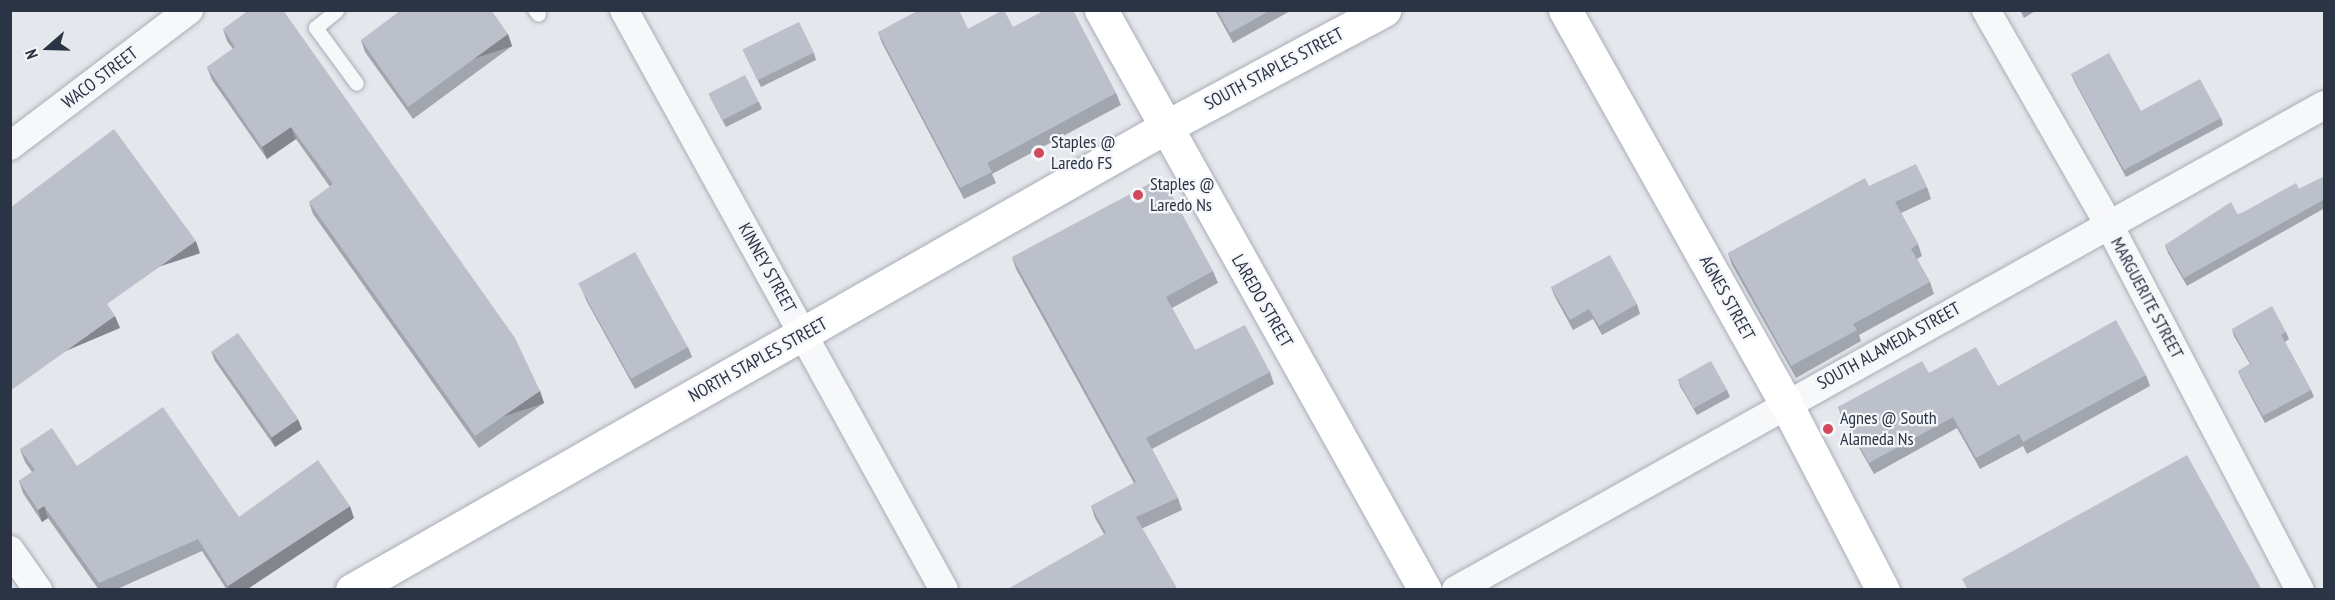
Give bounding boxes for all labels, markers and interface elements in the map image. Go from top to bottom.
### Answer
north arrow [18,18,78,78]
street label: SOUTH STAPLES STREET [1201,23,1347,115]
street label: WACO STREET [58,43,142,113]
text: N [20,47,42,62]
place label: Staples @ Laredo FS [1051,132,1116,174]
marker: Staples @ Laredo FS [1032,146,1046,160]
place label: Staples @ Laredo Ns [1150,174,1215,216]
marker: Staples @ Laredo Ns [1131,188,1145,202]
street label: KINNEY STREET [733,219,801,317]
street label: MARGUERITE STREET [2106,234,2188,362]
street label: LAREDO STREET [1227,251,1297,351]
street label: AGNES STREET [1695,252,1759,344]
street label: SOUTH ALAMEDA STREET [1813,297,1965,395]
street label: NORTH STAPLES STREET [685,313,831,407]
place label: Agnes @ South Alameda Ns [1840,408,1937,450]
marker: Agnes @ South Alameda Ns [1821,422,1835,436]

